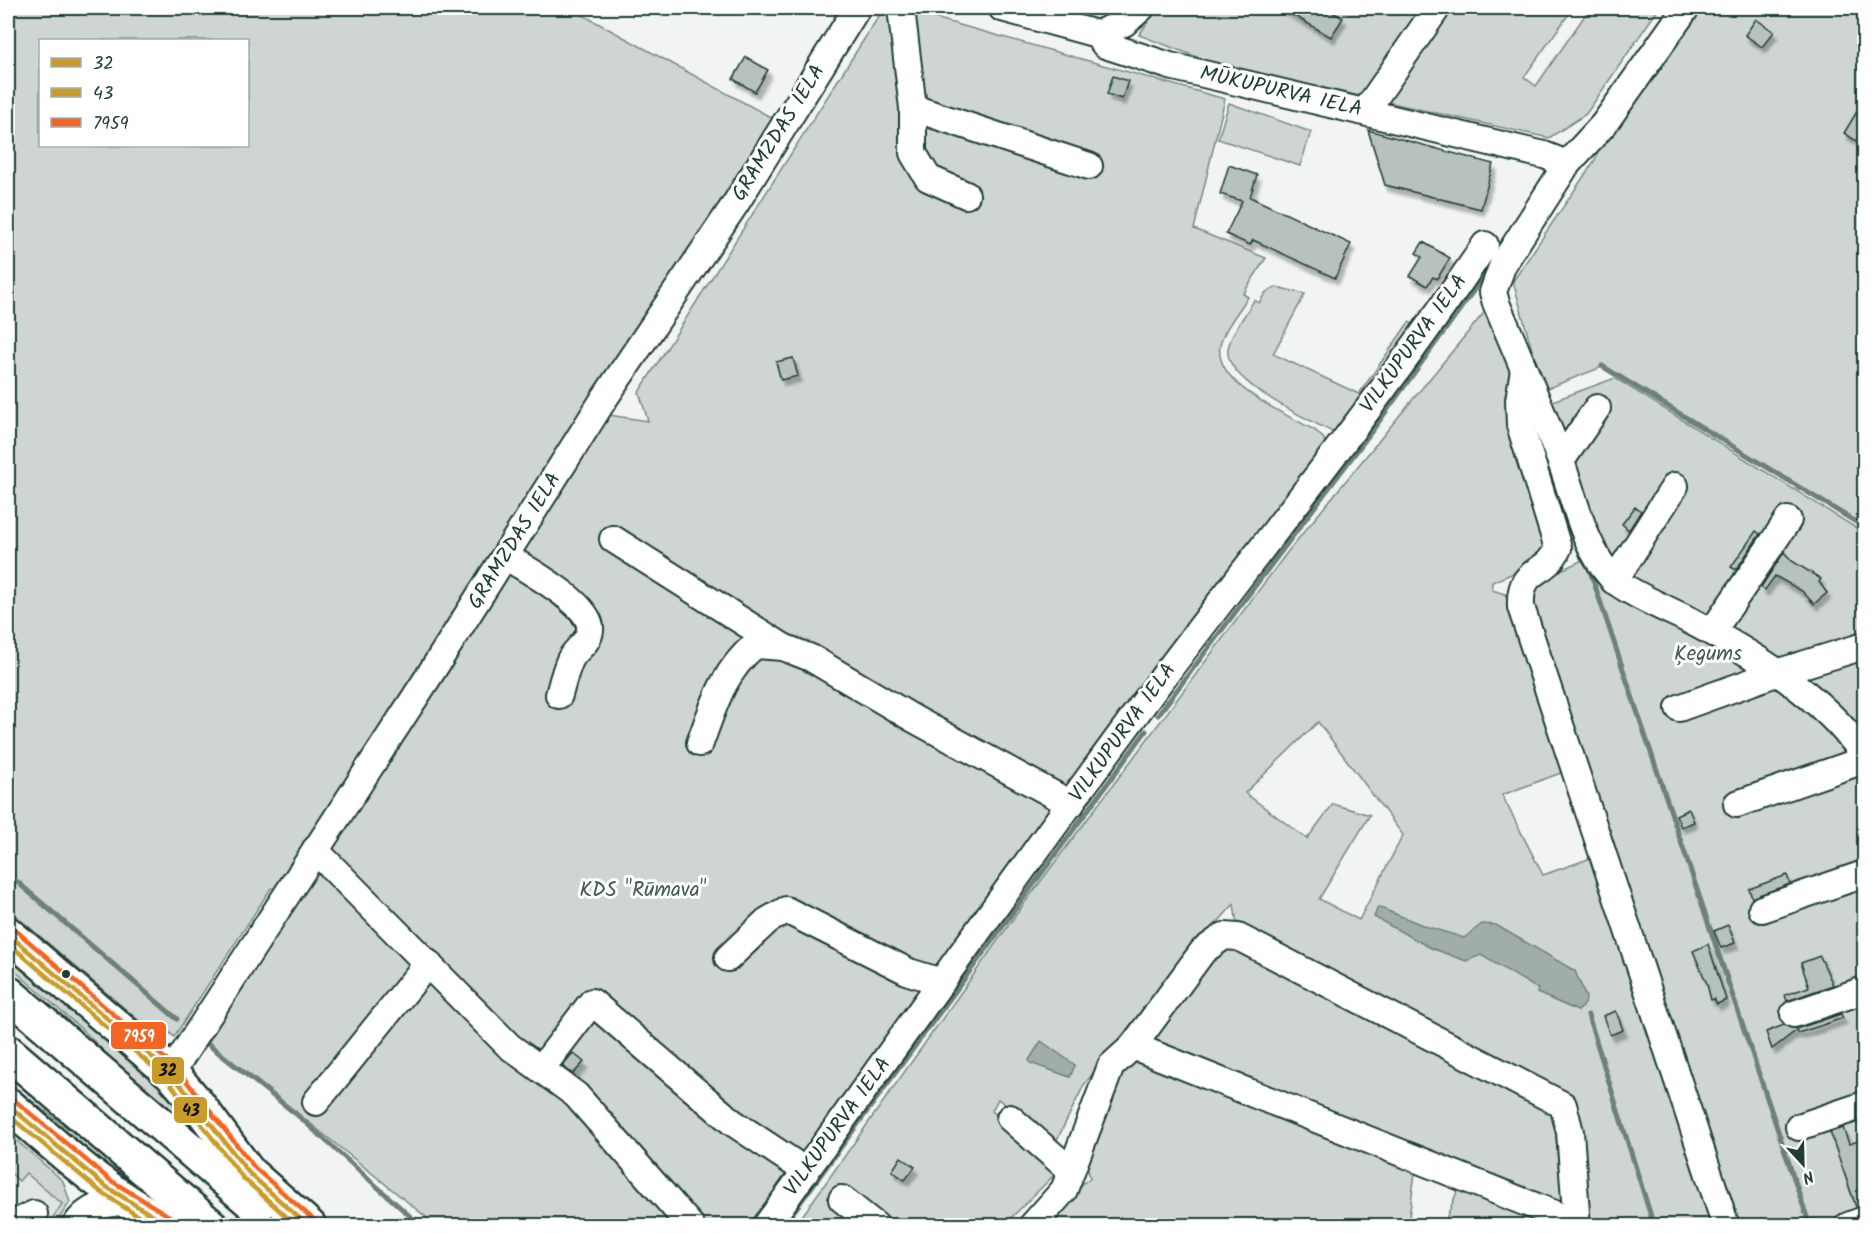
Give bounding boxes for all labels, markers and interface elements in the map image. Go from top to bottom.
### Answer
legend [39,39,249,147]
text: 32 [93,50,114,79]
street label: MŪKUPURVA IELA [1197,57,1365,127]
street label: GRAMZDAS IELA [724,58,834,208]
text: 43 [93,80,113,109]
text: 7959 [93,110,129,139]
street label: VILKUPURVA IELA [1352,267,1476,421]
street label: GRAMZDAS IELA [460,466,570,616]
park label: Ķegums [1674,638,1742,671]
street label: VILKUPURVA IELA [1061,656,1185,810]
park label: KDS "Rūmava" [579,874,707,907]
unlabelled marker [60,968,72,980]
line badge: 7959 [110,1021,167,1050]
text: 7959 [123,1025,155,1050]
street label: VILKUPURVA IELA [776,1050,900,1204]
line badge: 32 [151,1056,185,1085]
text: 32 [158,1059,177,1084]
line badge: 43 [173,1096,208,1124]
text: 43 [182,1099,200,1124]
north arrow [1773,1134,1833,1194]
text: N [1799,1163,1817,1190]

